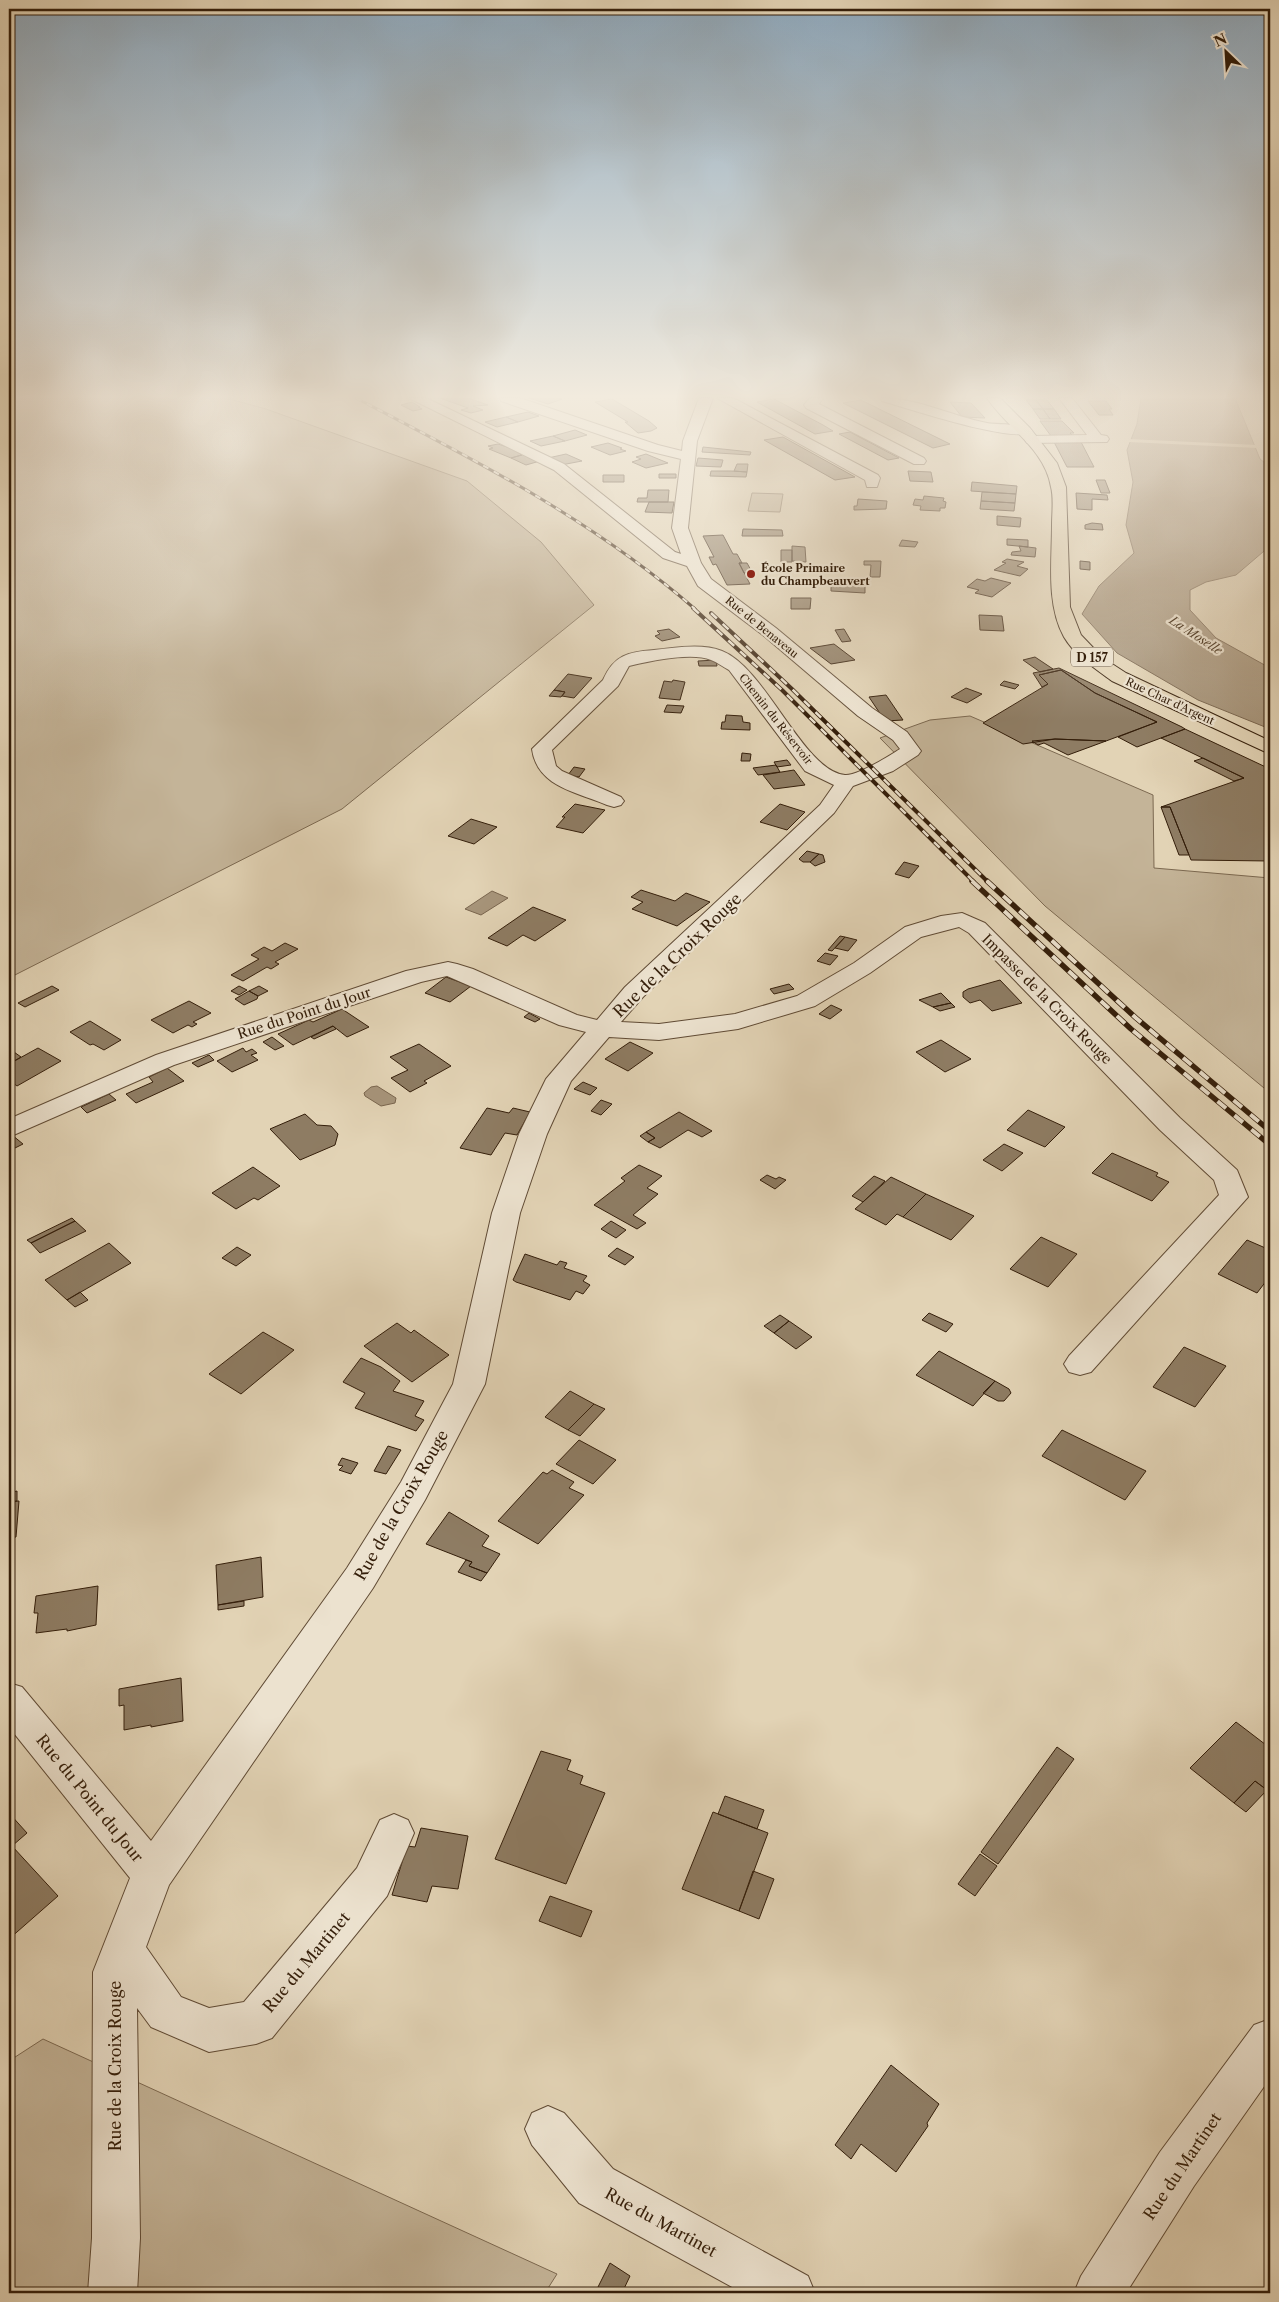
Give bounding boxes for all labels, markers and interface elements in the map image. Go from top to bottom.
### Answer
north arrow [1202,28,1252,78]
text: N [1211,29,1230,51]
place label: École Primaire du Champbeauvert [761,561,870,588]
marker: École Primaire du Champbeauvert [745,568,757,580]
street label: Rue de Benaveau [722,593,802,661]
water label: La Moselle [1166,612,1226,658]
road number: D 157 [1071,648,1113,666]
street label: Chemin du Réservoir [736,671,816,768]
street label: Rue Char d'Argent [1123,674,1217,728]
street label: Rue de la Croix Rouge [609,889,745,1021]
street label: Impasse de la Croix Rouge [978,930,1116,1068]
street label: Rue du Point du Jour [235,983,373,1043]
street label: Rue de la Croix Rouge [350,1426,452,1584]
street label: Rue du Point du Jour [32,1730,148,1866]
street label: Rue du Martinet [258,1907,354,2016]
street label: Rue de la Croix Rouge [105,1981,125,2151]
street label: Rue du Martinet [1139,2108,1225,2223]
street label: Rue du Martinet [601,2183,721,2261]

